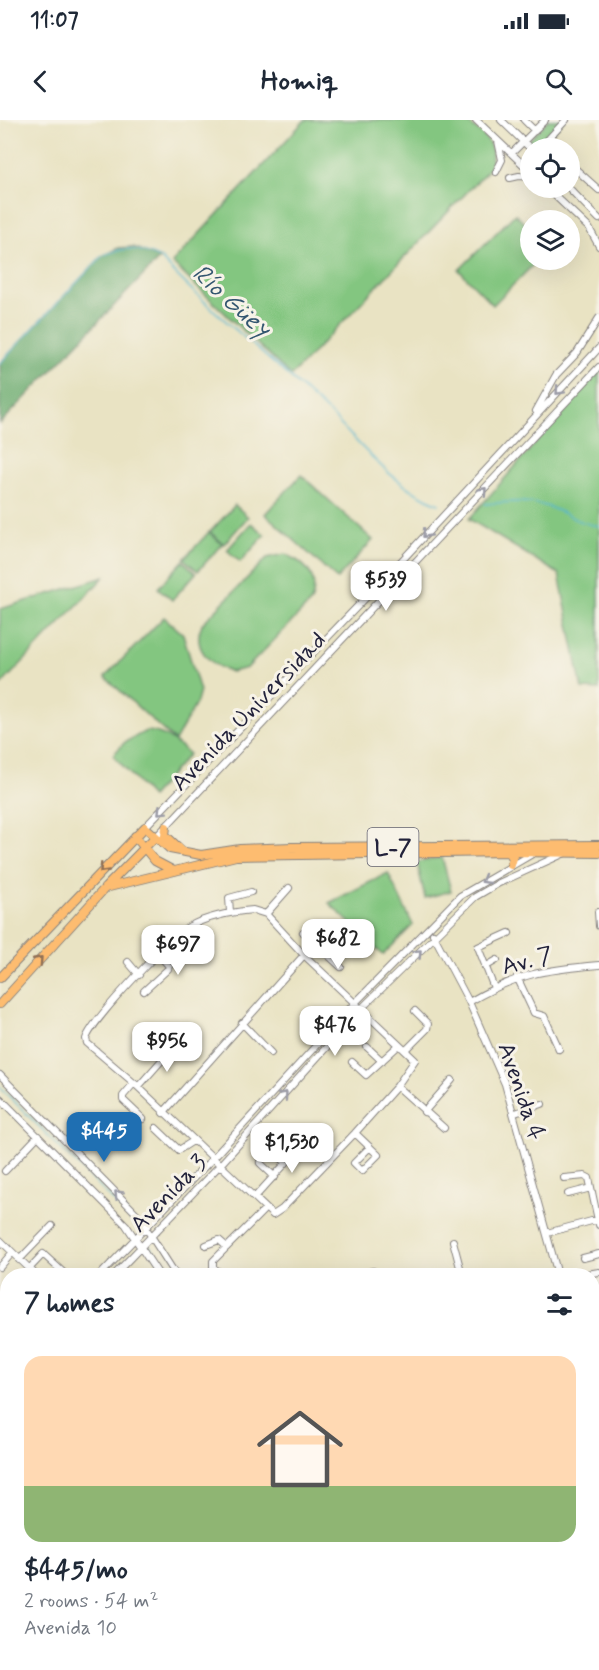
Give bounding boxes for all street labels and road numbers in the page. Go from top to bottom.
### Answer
street label: Avenida Universidad [165,626,333,799]
road number: L-7 [368,828,418,866]
street label: Av. 7 [498,940,556,983]
street label: Avenida 4 [489,1039,552,1144]
street label: Avenida 3 [124,1148,214,1240]

